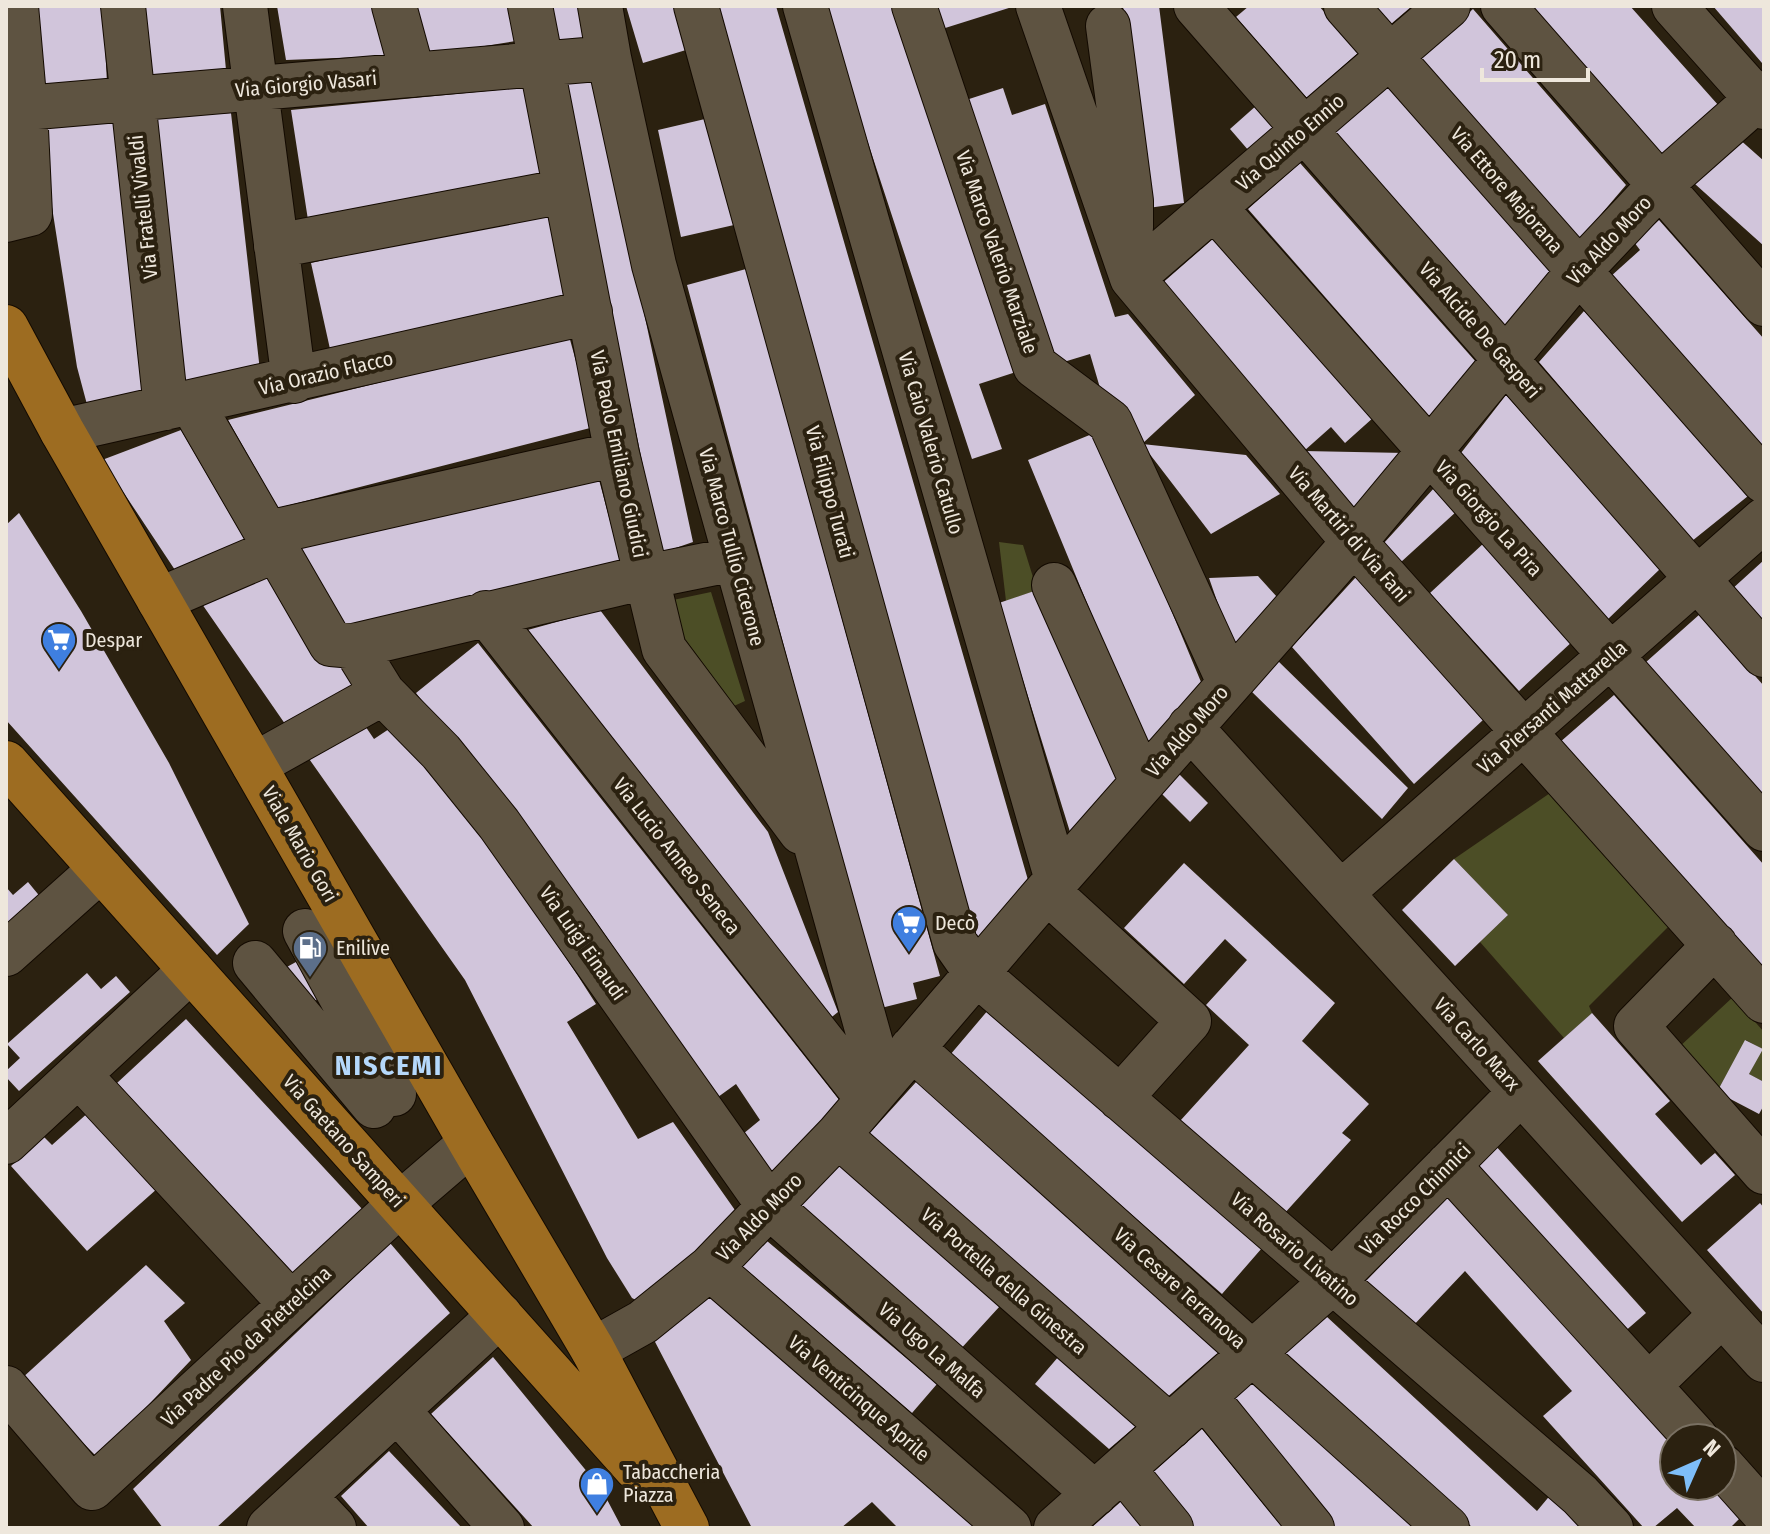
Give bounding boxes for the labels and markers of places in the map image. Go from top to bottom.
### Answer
supermarket icon: Despar [40,621,78,671]
place label: Despar [85,628,142,652]
supermarket icon: Decò [890,904,928,954]
place label: Decò [935,911,975,935]
fuel station icon: Enilive [291,929,329,979]
place label: Enilive [336,936,390,960]
place label: Tabaccheria Piazza [623,1460,720,1507]
shop icon: Tabaccheria Piazza [578,1465,616,1515]

